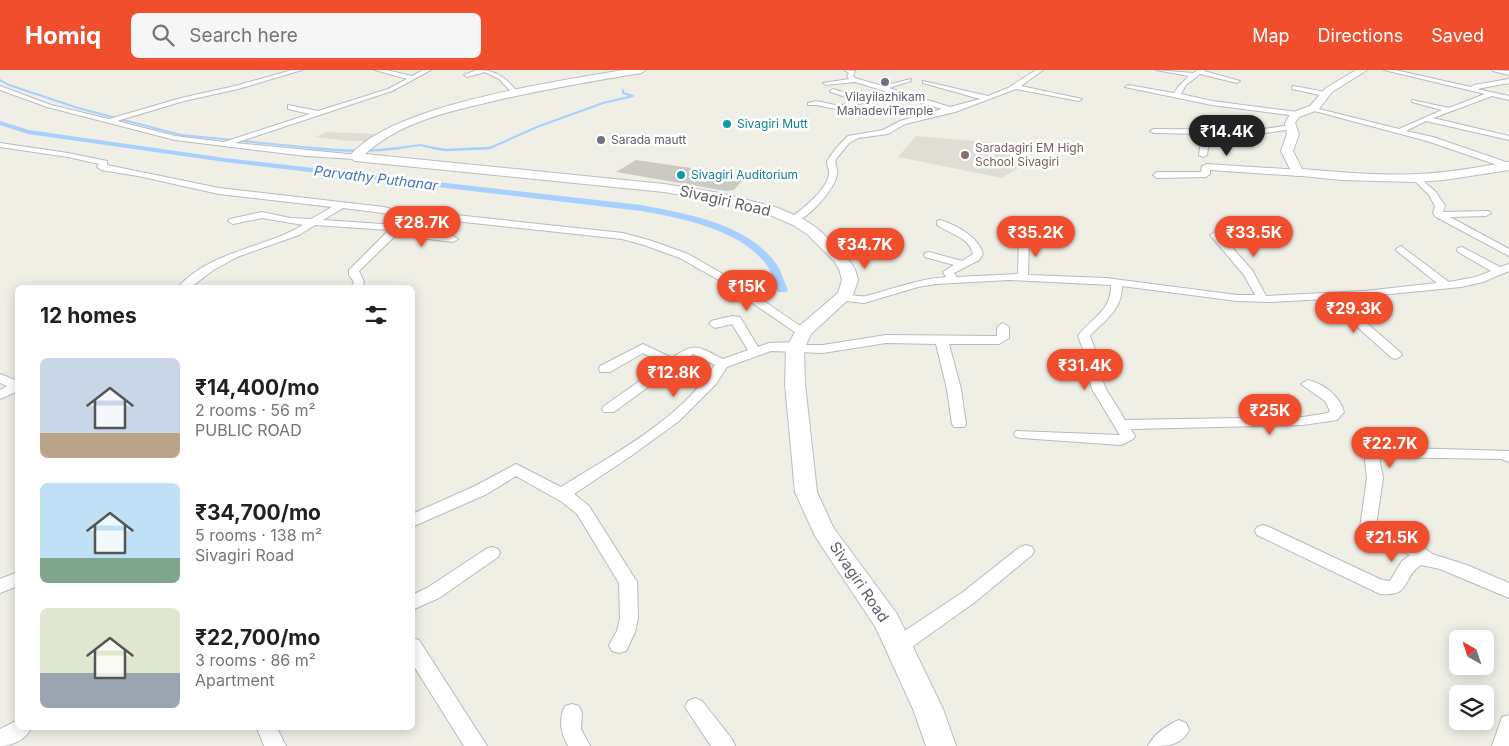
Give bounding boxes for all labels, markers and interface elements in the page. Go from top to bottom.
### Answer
search box [131,13,481,58]
text: Homiq [25,21,101,50]
icon: search [149,21,177,49]
text: Search here [189,24,298,47]
text: Map [1252,25,1290,46]
text: Directions [1318,25,1403,46]
text: Saved [1431,25,1484,46]
marker: Vilayilazhikam MahadeviTemple [879,76,891,88]
place label: Vilayilazhikam MahadeviTemple [837,89,933,118]
pin: ₹14.4K [1186,114,1268,157]
place label: Sivagiri Mutt [737,116,808,131]
marker: Sivagiri Mutt [721,118,733,130]
text: ₹14.4K [1200,121,1254,141]
place label: Sarada mautt [611,132,686,147]
marker: Sarada mautt [595,134,607,146]
place label: Saradagiri EM High School Sivagiri [975,140,1084,169]
marker: Saradagiri EM High School Sivagiri [959,149,971,161]
water label: Parvathy Puthanar [313,161,440,194]
place label: Sivagiri Auditorium [691,167,798,182]
marker: Sivagiri Auditorium [675,169,687,181]
street label: Sivagiri Road [678,181,772,220]
pin: ₹28.7K [381,206,463,248]
text: ₹28.7K [394,212,450,232]
pin: ₹35.2K [995,216,1077,258]
pin: ₹33.5K [1213,216,1295,258]
text: ₹35.2K [1008,222,1064,242]
text: ₹33.5K [1226,222,1282,242]
pin: ₹34.7K [824,228,906,270]
text: ₹34.7K [837,234,893,254]
pin: ₹15K [717,270,777,312]
text: ₹15K [728,276,766,296]
pin: ₹29.3K [1313,292,1395,334]
text: ₹29.3K [1326,298,1382,318]
icon: filters [362,301,390,329]
text: 12 homes [40,303,137,328]
pin: ₹31.4K [1044,348,1126,391]
text: ₹31.4K [1058,355,1112,375]
pin: ₹12.8K [633,356,715,398]
text: ₹12.8K [648,362,700,382]
text: ₹14,400/mo [195,375,319,400]
icon: home [80,378,140,438]
pin: ₹25K [1240,394,1300,436]
text: 2 rooms · 56 m² [195,400,316,420]
text: ₹25K [1250,400,1290,420]
text: PUBLIC ROAD [195,420,302,440]
pin: ₹22.7K [1349,426,1431,469]
text: ₹22.7K [1362,433,1418,453]
text: ₹34,700/mo [195,500,321,525]
icon: home [80,503,140,563]
pin: ₹21.5K [1351,520,1433,563]
text: 5 rooms · 138 m² [195,525,322,545]
text: ₹21.5K [1365,527,1419,547]
street label: Sivagiri Road [826,538,893,625]
text: Sivagiri Road [195,545,294,565]
text: ₹22,700/mo [195,625,320,650]
icon: home [80,628,140,688]
north arrow [1449,630,1494,675]
map controls [1449,630,1494,730]
text: 3 rooms · 86 m² [195,650,316,670]
text: Apartment [195,670,275,690]
button: layers [1449,685,1494,730]

